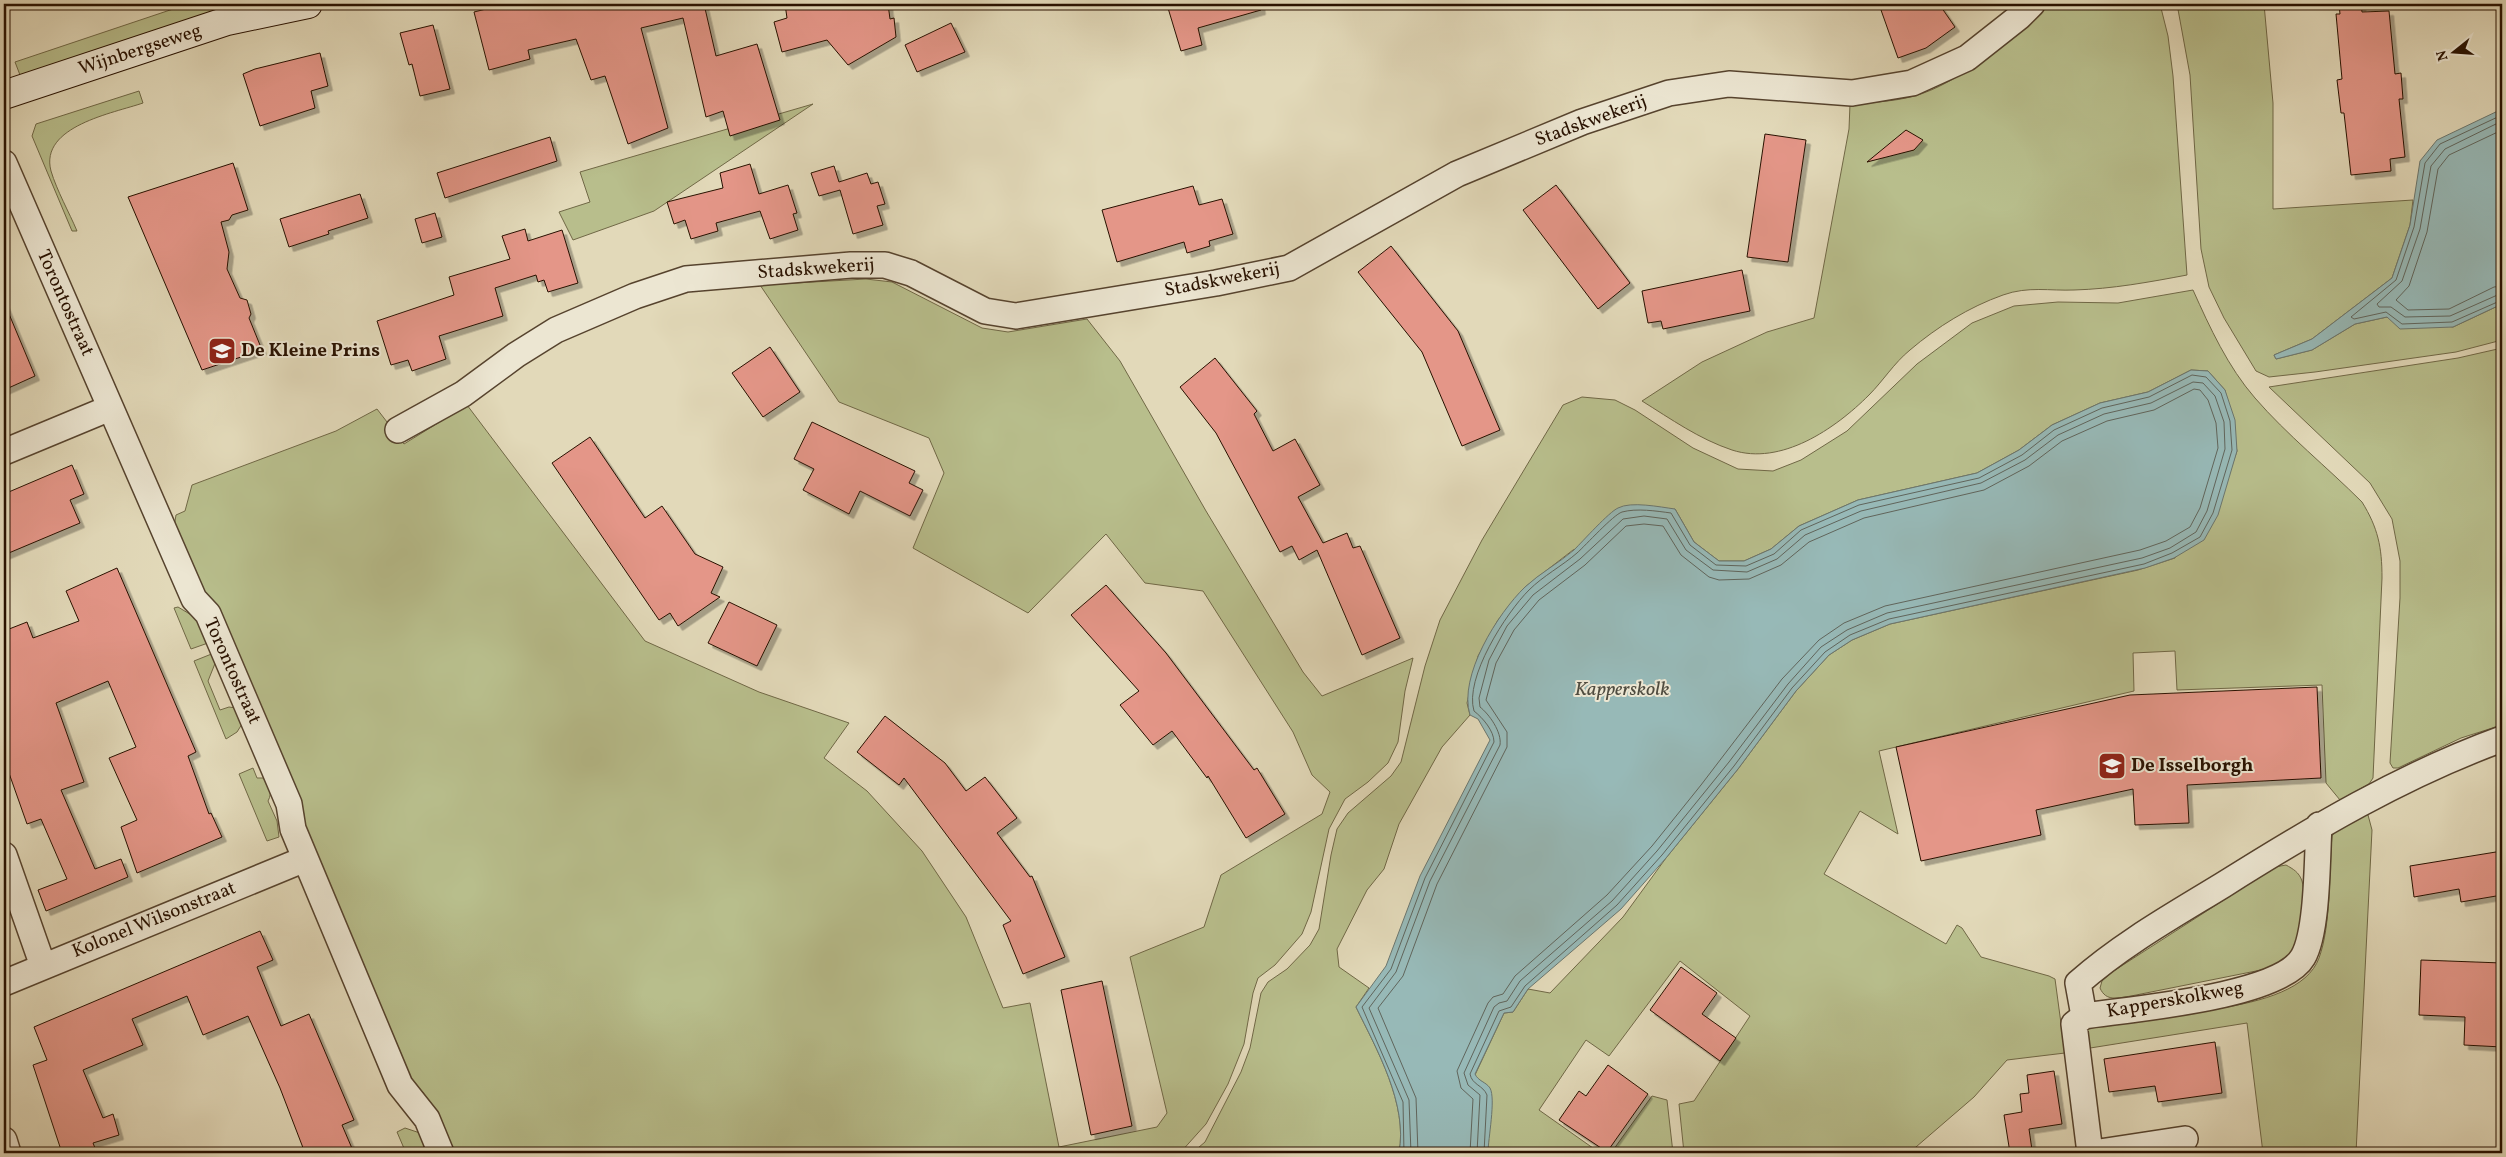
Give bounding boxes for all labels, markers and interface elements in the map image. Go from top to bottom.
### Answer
street label: Wijnbergseweg [75,18,205,82]
north arrow [2428,28,2478,78]
text: N [2432,48,2454,63]
street label: Stadskwekerij [1531,89,1651,153]
street label: Torontostraat [30,246,100,361]
street label: Stadskwekerij [757,252,875,286]
street label: Stadskwekerij [1162,256,1282,304]
school or university icon: De Kleine Prins [207,336,237,366]
place label: De Kleine Prins [241,338,380,364]
street label: Torontostraat [197,614,267,729]
water label: Kapperskolk [1575,676,1669,704]
school or university icon: De Isselborgh [2097,751,2127,781]
place label: De Isselborgh [2131,753,2253,779]
street label: Kolonel Wilsonstraat [68,875,240,965]
street label: Kapperskolkweg [2105,975,2245,1025]

